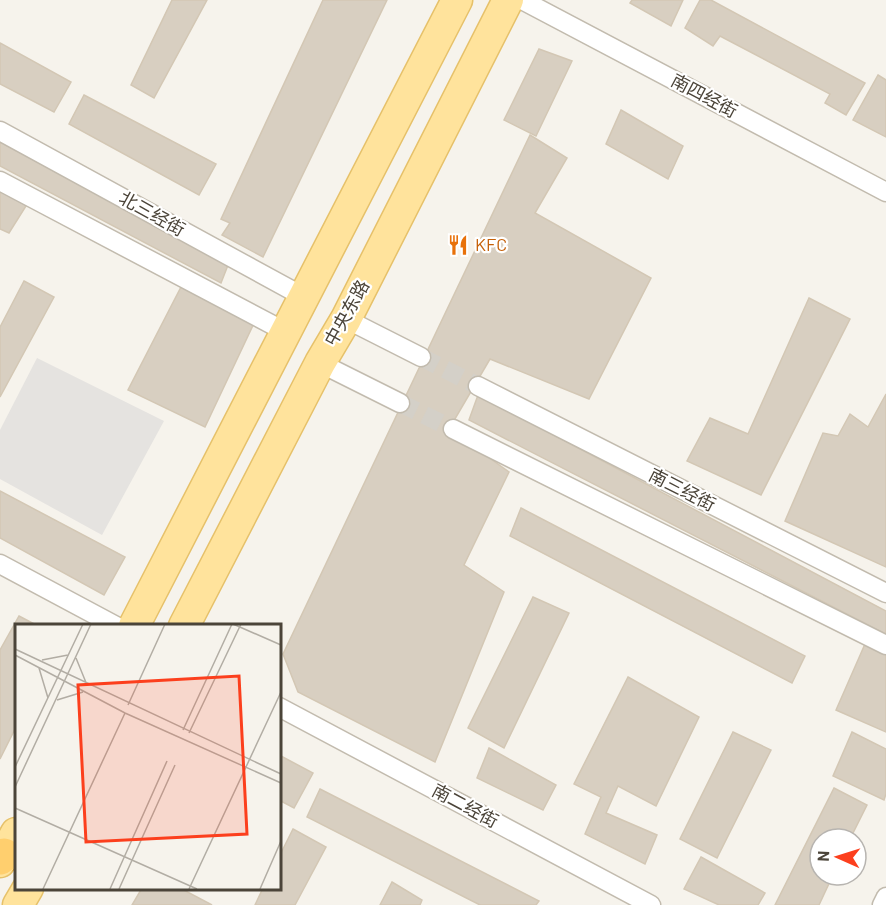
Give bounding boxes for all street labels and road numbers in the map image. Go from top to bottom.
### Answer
street label: 南四经街 [668,69,741,122]
street label: 北三经街 [116,186,189,240]
street label: 中央东路 [319,276,373,349]
street label: 南三经街 [645,463,720,515]
street label: 南二经街 [429,779,502,832]

